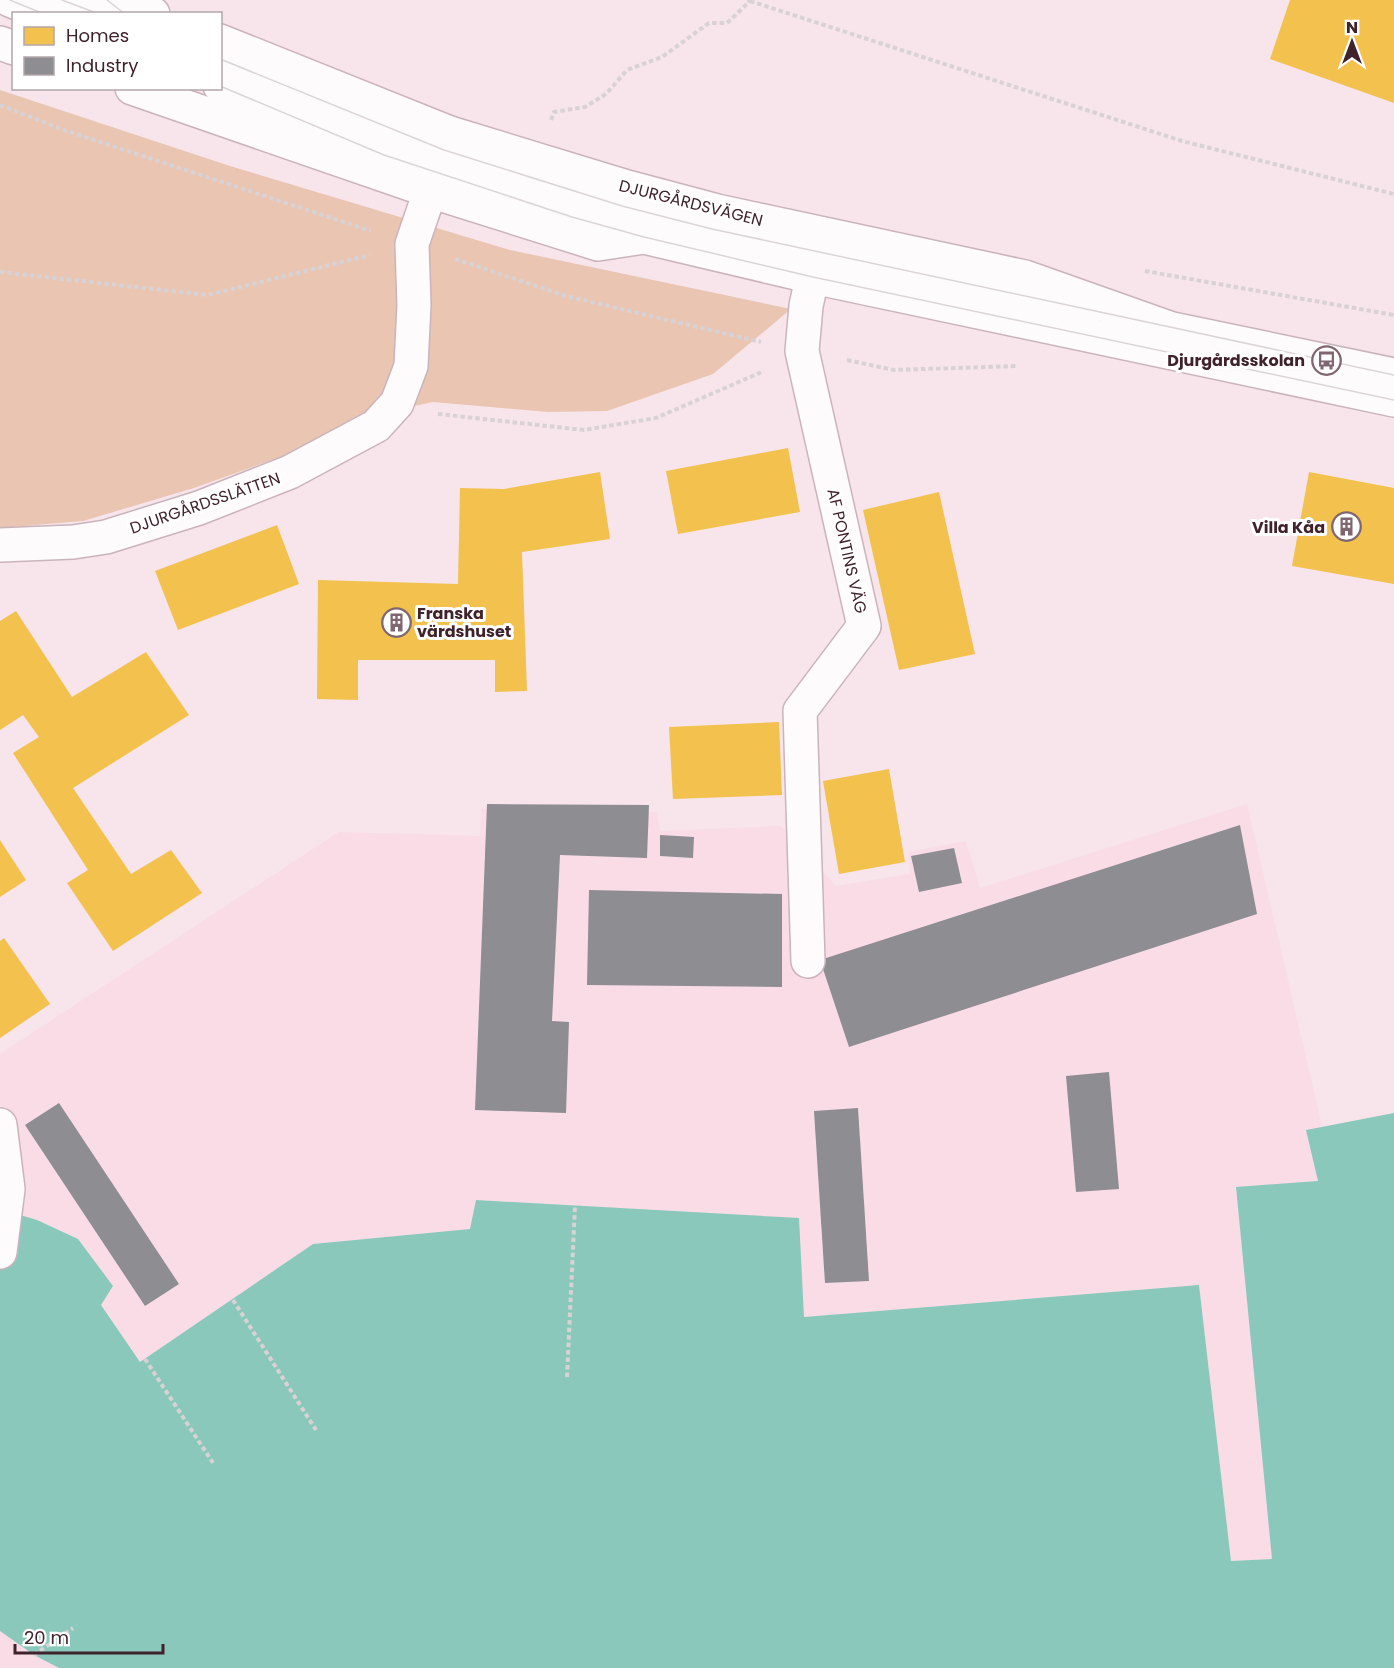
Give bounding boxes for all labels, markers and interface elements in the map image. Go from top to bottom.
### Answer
legend [12,12,222,90]
north arrow [1322,12,1382,72]
text: N [1346,16,1358,39]
text: Homes [66,23,129,48]
text: Industry [66,53,138,78]
street label: DJURGÅRDSVÄGEN [617,174,765,232]
bus stop icon: Djurgårdsskolan [1310,344,1342,376]
place label: Djurgårdsskolan [1167,349,1305,372]
street label: DJURGÅRDSSLÄTTEN [127,466,283,540]
street label: AF PONTINS VÄG [821,486,873,616]
building icon: Villa Kåa [1330,511,1362,543]
place label: Villa Kåa [1252,516,1325,539]
place label: Franska värdshuset [417,602,511,643]
building icon: Franska värdshuset [380,606,412,638]
scale bar [15,1617,164,1655]
text: 20 m [24,1625,69,1650]

